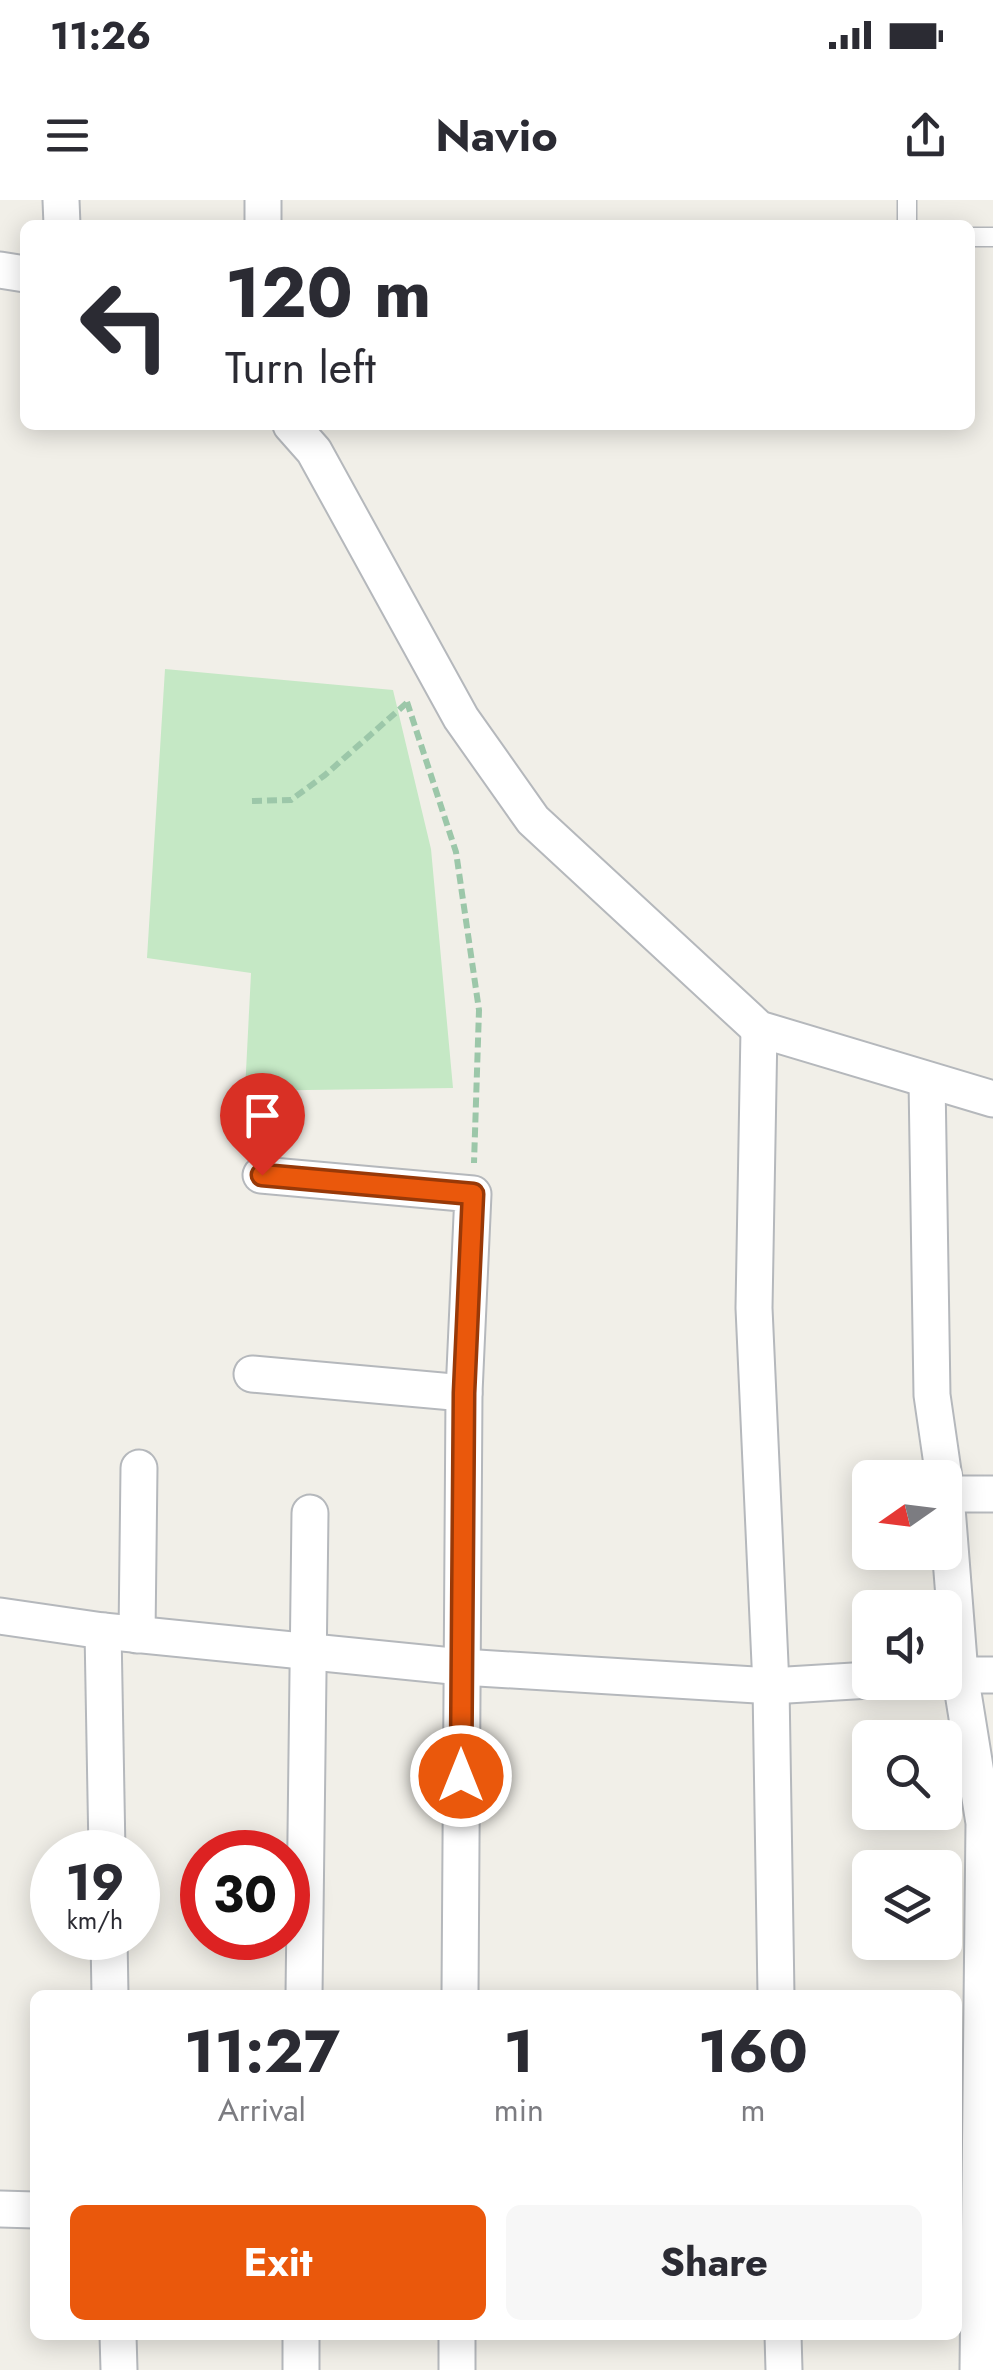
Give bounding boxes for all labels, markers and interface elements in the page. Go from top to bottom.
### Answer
text: 11:26 [50,8,151,63]
text: Navio [435,103,558,168]
icon: menu [40,108,95,163]
icon: share [898,108,953,163]
text: 120 m [225,242,431,343]
icon: left [60,260,190,390]
text: Turn left [225,335,376,400]
pin [220,1073,305,1176]
icon: arrive [235,1088,290,1143]
north arrow [852,1460,962,1570]
map controls [852,1460,962,1960]
button: sound [852,1590,962,1700]
button: search [852,1720,962,1830]
position arrow [409,1724,513,1828]
speed limit sign: 30 [180,1830,310,1960]
text: 19 [66,1846,124,1919]
button: layers [852,1850,962,1960]
text: km/h [67,1902,123,1938]
text: 11:27 [184,2008,340,2095]
text: 1 [503,2008,534,2095]
text: 160 [698,2008,808,2095]
text: Arrival [218,2087,306,2133]
text: min [494,2087,544,2133]
text: m [740,2087,765,2133]
button: Exit [70,2205,486,2320]
button: Share [506,2205,922,2320]

